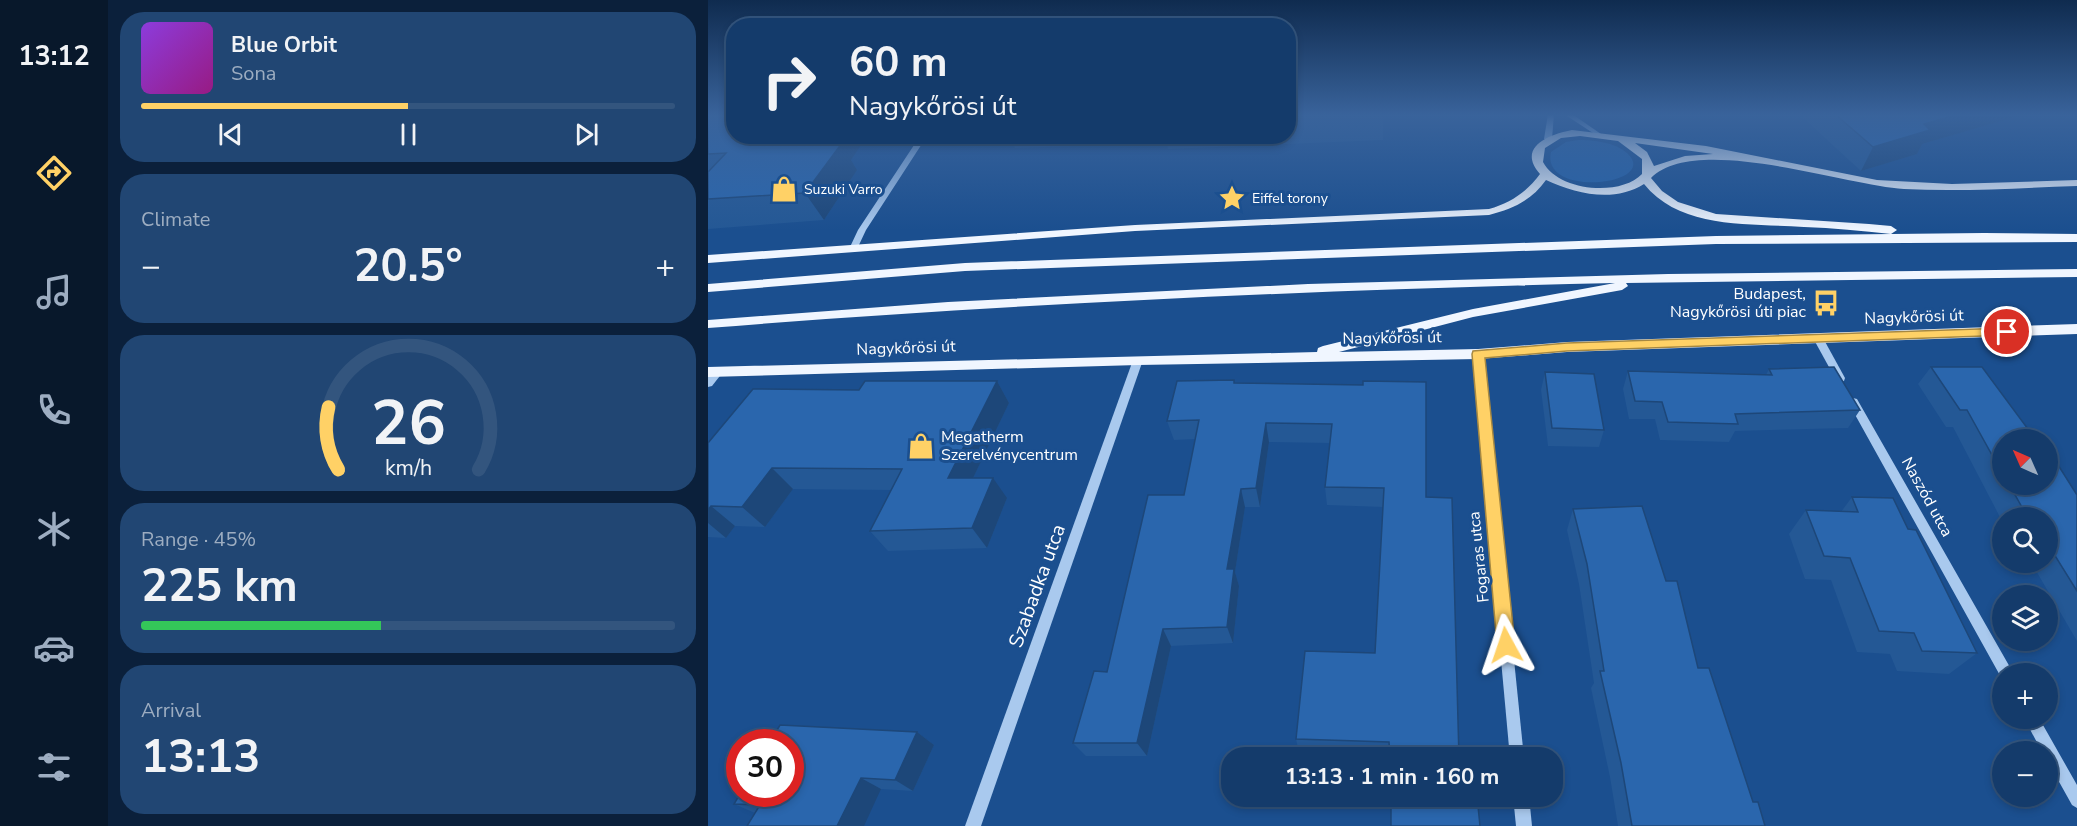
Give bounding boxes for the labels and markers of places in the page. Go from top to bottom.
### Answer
shop icon: Suzuki Varro [769,174,799,204]
place label: Suzuki Varro [804,180,883,199]
place icon: Eiffel torony [1217,183,1247,213]
place label: Eiffel torony [1252,189,1329,208]
place label: Budapest, Nagykőrösi úti piac [1670,283,1807,323]
bus stop icon: Budapest, Nagykőrösi úti piac [1811,288,1841,318]
pin [1981,306,2032,357]
place label: Megatherm Szerelvénycentrum [941,426,1078,466]
shop icon: Megatherm Szerelvénycentrum [906,431,936,461]

